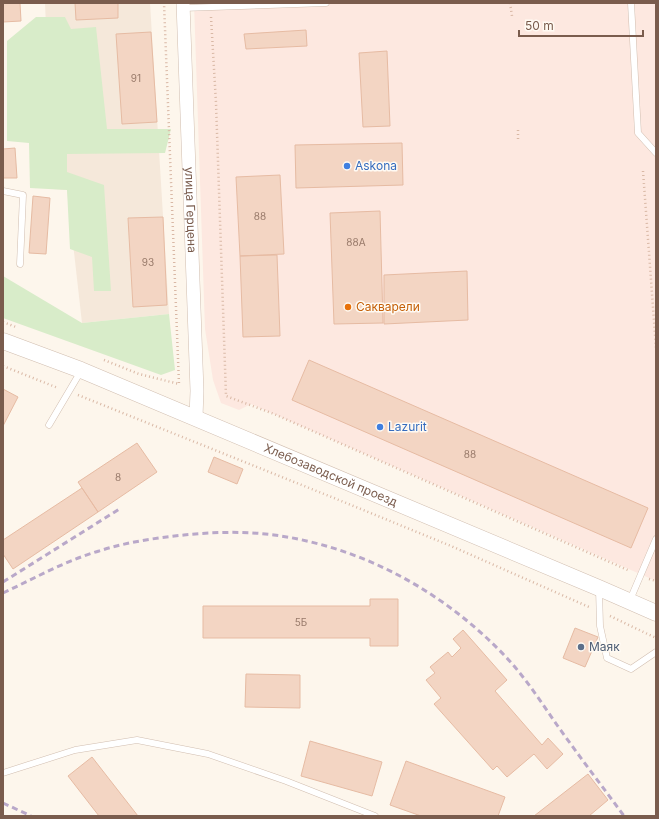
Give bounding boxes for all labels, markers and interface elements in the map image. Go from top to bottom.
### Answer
scale bar [519,12,643,38]
text: 50 m [525,18,554,33]
house number: 91 [131,72,141,84]
place label: Askona [355,158,397,173]
marker: Askona [342,161,352,171]
street label: улица Герцена [182,167,200,253]
house number: 88 [254,210,266,222]
house number: 88А [346,236,366,248]
house number: 93 [142,256,154,268]
place label: Сакварели [356,299,420,314]
marker: Сакварели [343,302,353,312]
place label: Lazurit [388,419,427,434]
marker: Lazurit [375,422,385,432]
street label: Хлебозаводской проезд [262,440,400,509]
house number: 88 [464,448,476,460]
house number: 8 [115,471,121,483]
house number: 5Б [295,616,307,628]
place label: Маяк [589,639,620,654]
marker: Маяк [576,642,586,652]

